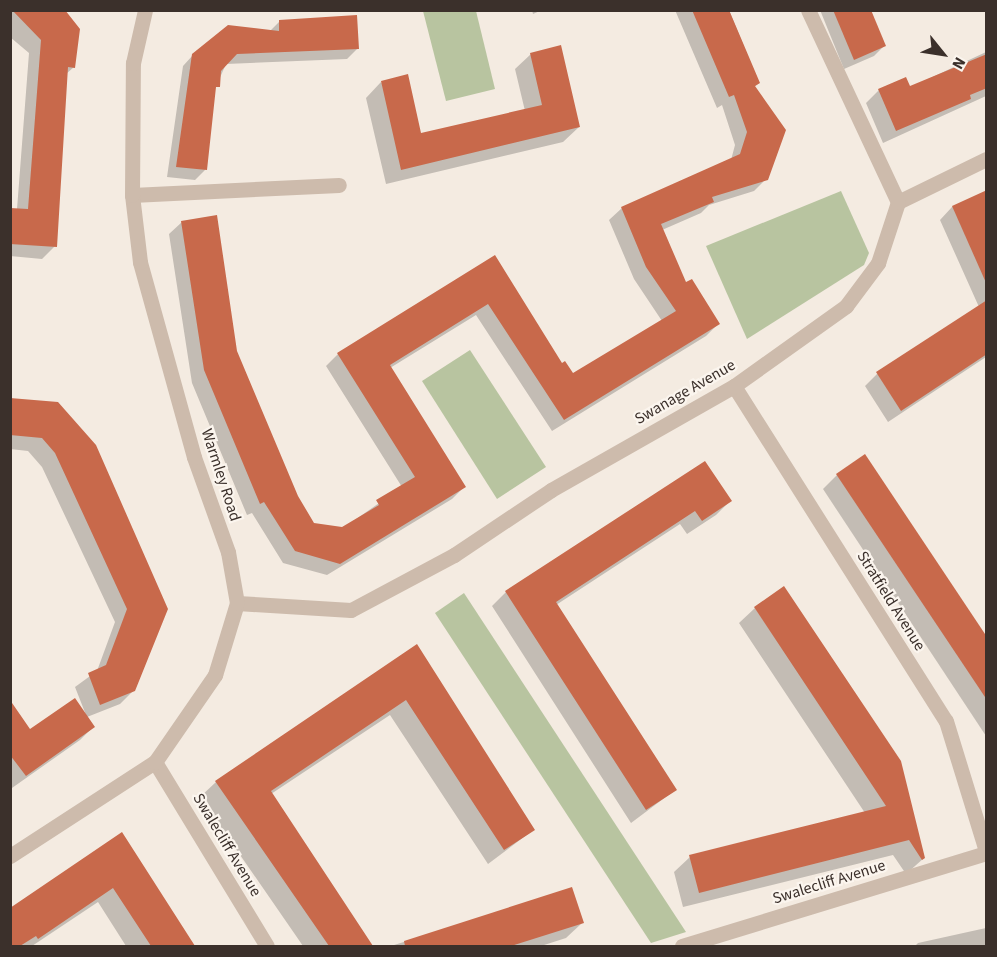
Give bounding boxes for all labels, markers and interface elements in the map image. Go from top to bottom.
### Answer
north arrow [913,24,973,84]
text: N [946,53,971,73]
street label: Swanage Avenue [631,355,739,429]
street label: Warmley Road [197,426,245,524]
street label: Stratfield Avenue [853,548,929,654]
street label: Swalecliff Avenue [189,790,265,900]
street label: Swalecliff Avenue [770,856,888,908]

